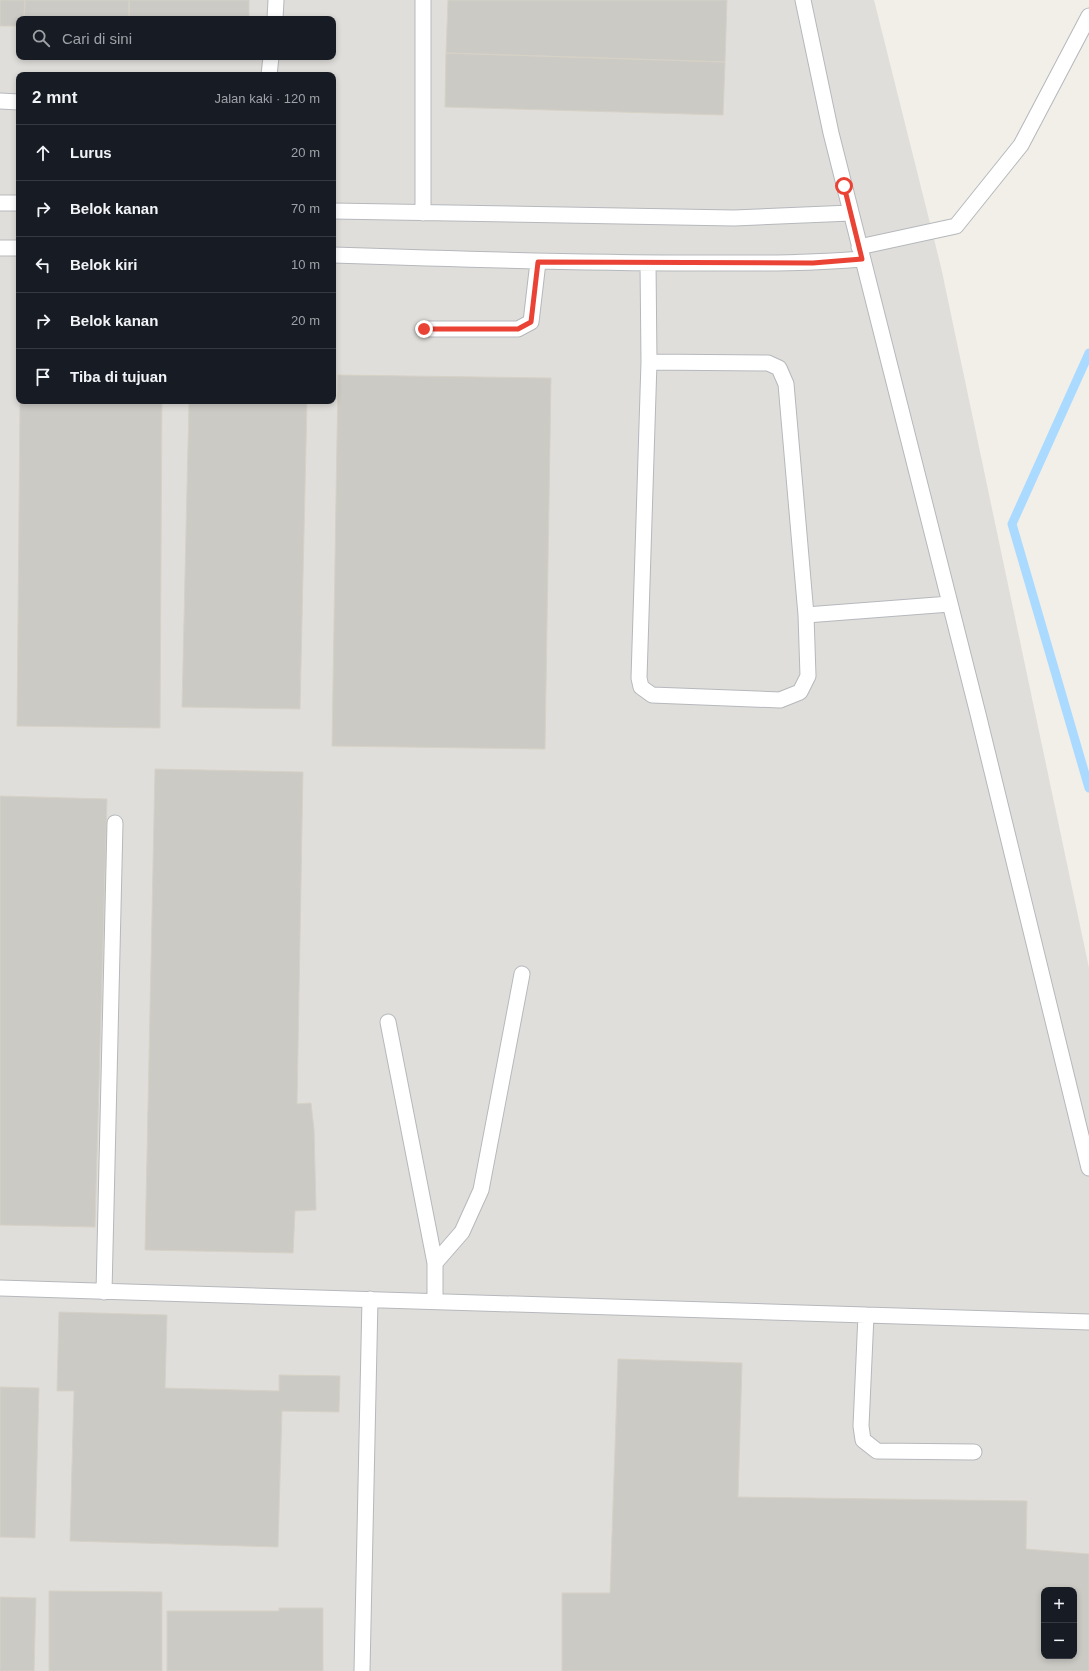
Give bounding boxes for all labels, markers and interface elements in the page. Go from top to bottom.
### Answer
search box [16,16,336,60]
icon: search [30,27,52,49]
text: Cari di sini [62,30,132,47]
text: 2 mnt [32,88,77,107]
text: Jalan kaki · 120 m [215,91,320,106]
icon: ahead [32,142,54,164]
text: Lurus [70,144,112,161]
text: 20 m [291,145,320,160]
route start [835,177,853,195]
icon: right [32,198,54,220]
text: Belok kanan [70,200,158,217]
text: 70 m [291,201,320,216]
icon: left [32,254,54,276]
text: Belok kiri [70,256,138,273]
text: 10 m [291,257,320,272]
icon: right [32,310,54,332]
text: Belok kanan [70,312,158,329]
text: 20 m [291,313,320,328]
route end [415,320,433,338]
icon: arrive [32,366,54,388]
text: Tiba di tujuan [70,368,167,385]
map controls [1041,1587,1077,1659]
button: + [1041,1587,1077,1623]
button: − [1041,1623,1077,1659]

